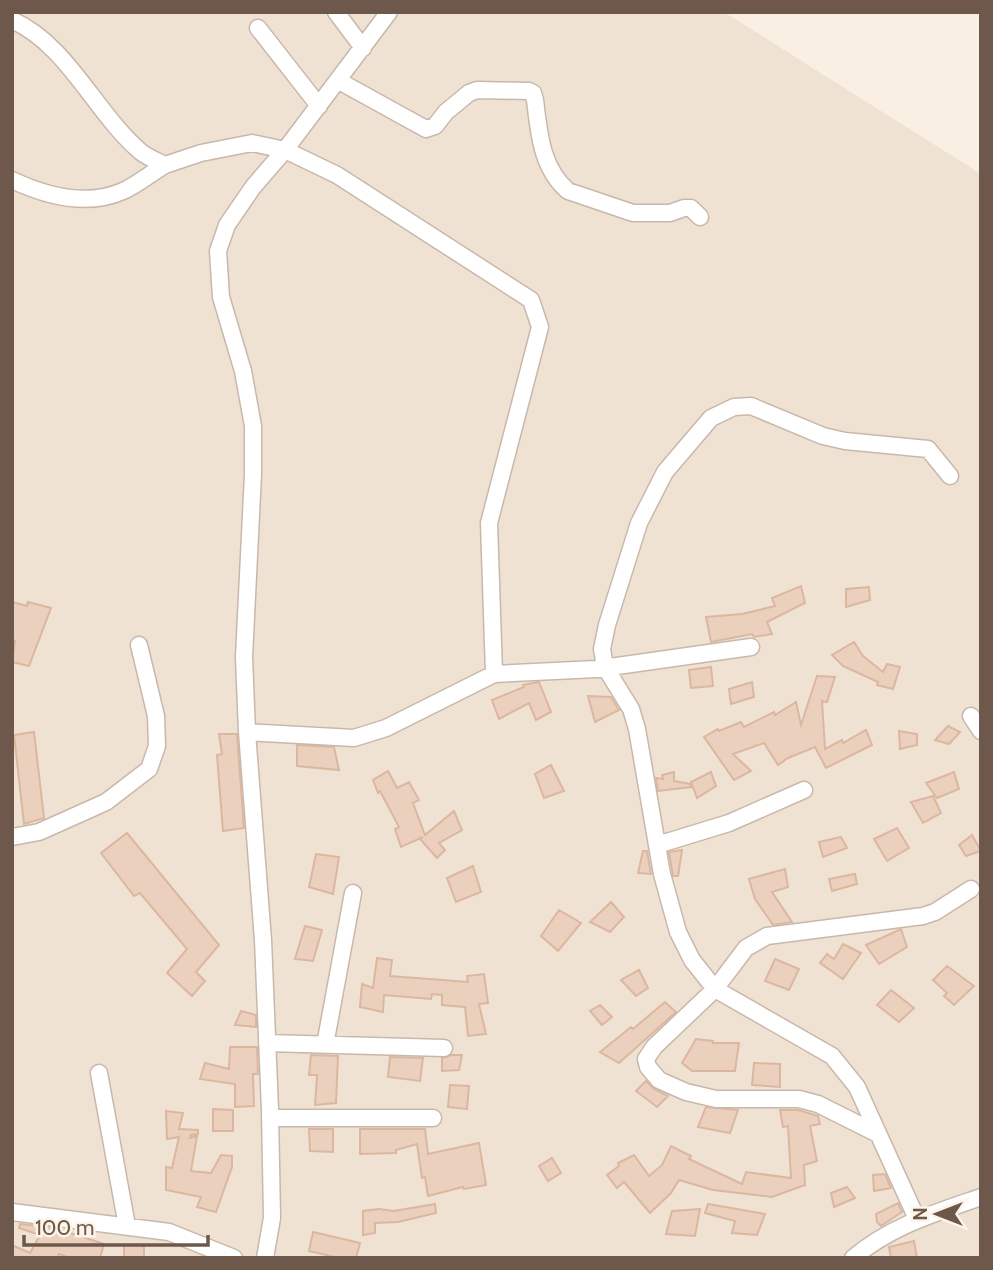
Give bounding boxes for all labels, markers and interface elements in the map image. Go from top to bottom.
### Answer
north arrow [902,1179,972,1249]
scale bar [24,1204,208,1248]
text: N [909,1207,932,1221]
text: 100 m [35,1215,94,1240]

